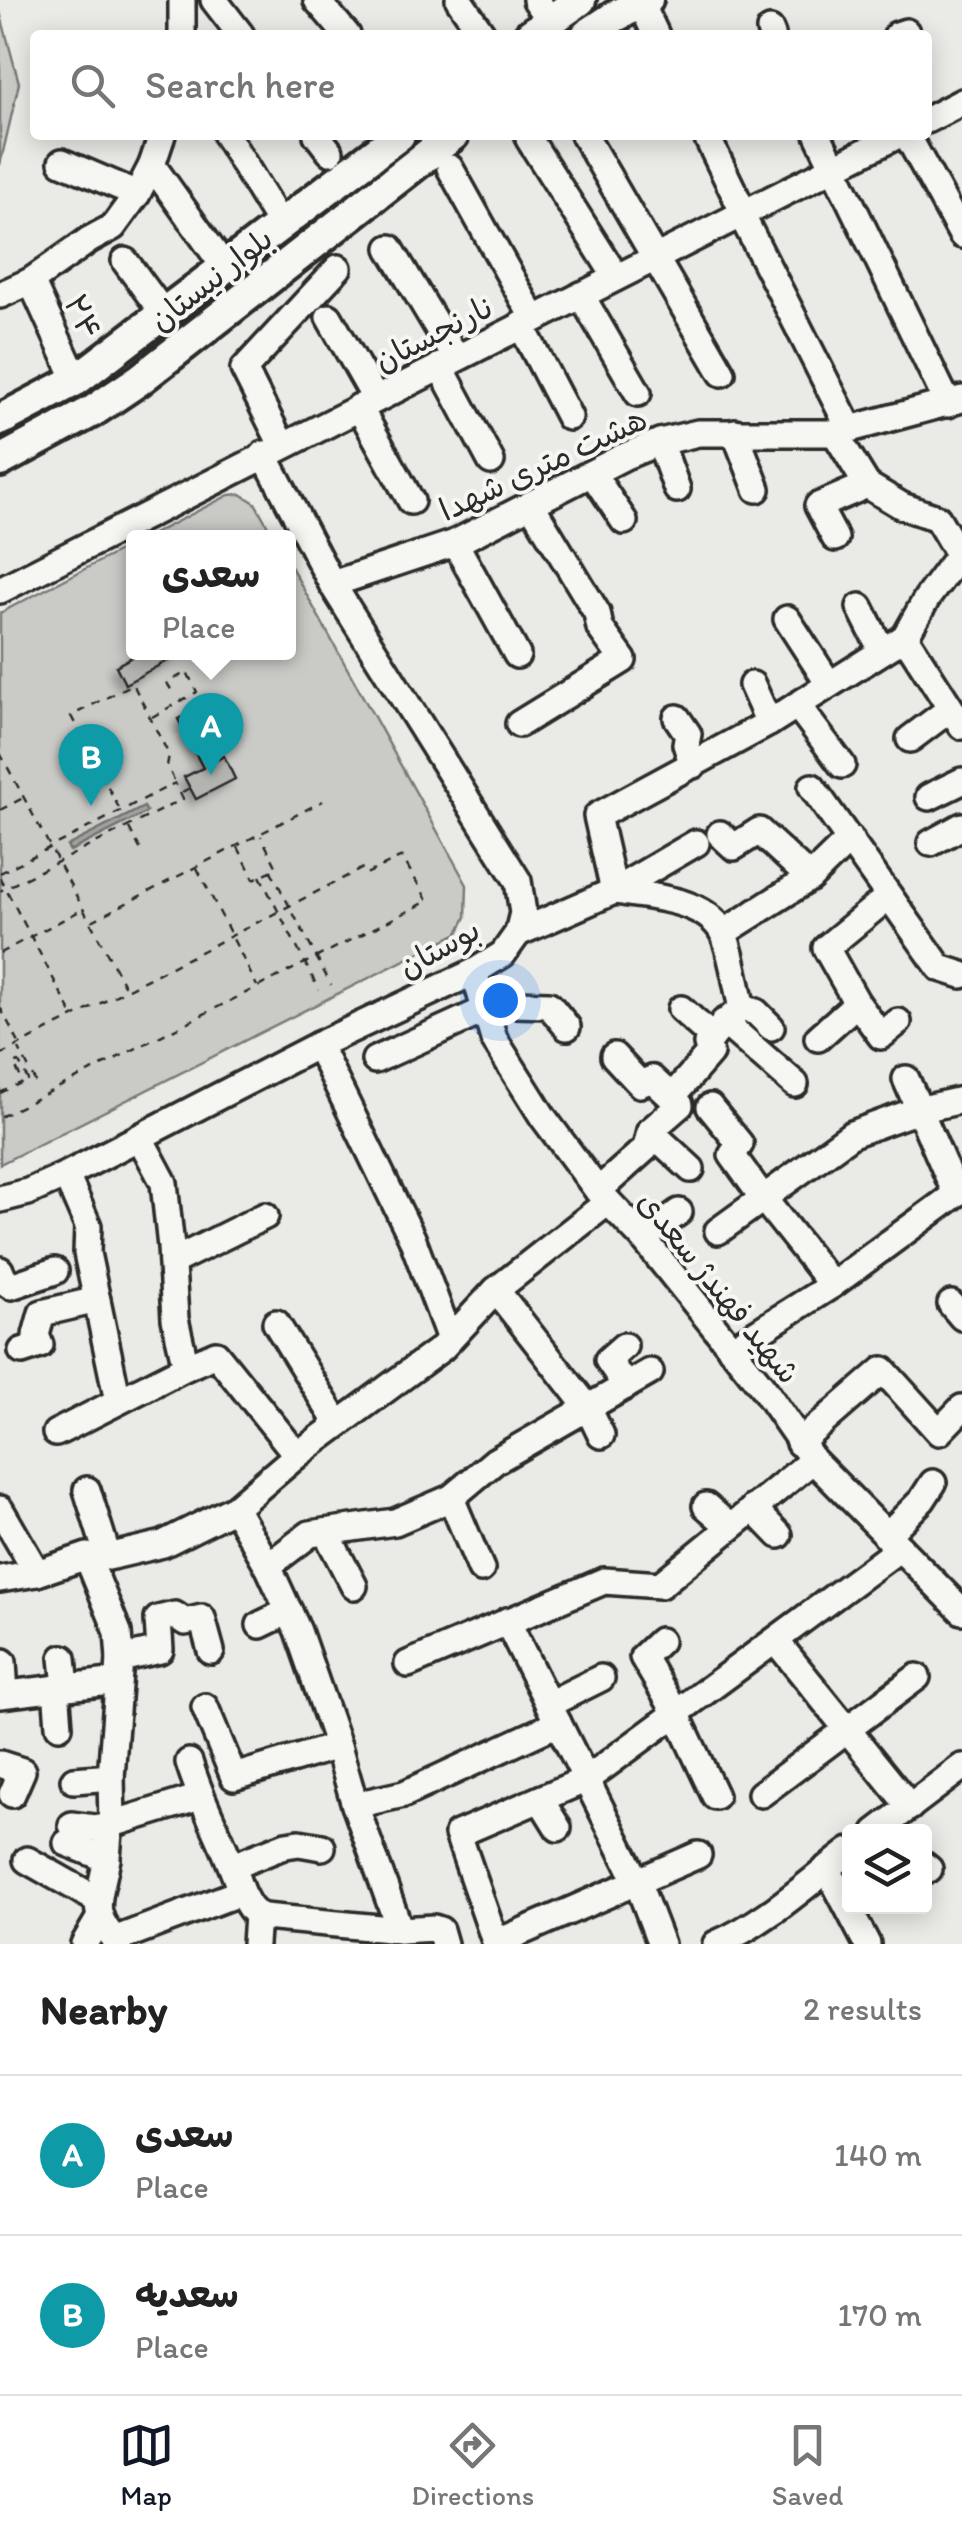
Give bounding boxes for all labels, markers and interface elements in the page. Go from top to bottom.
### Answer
search box [30,30,932,140]
icon: search [65,58,120,113]
text: Search here [145,62,336,108]
street label: بلوار نیستان [142,219,280,339]
street label: نارنجستان [368,287,500,379]
street label: ۲۴ [56,288,110,346]
street label: هشت متری شهدا [433,399,653,529]
popup [126,530,296,660]
text: سعدی [162,551,260,597]
text: Place [162,608,236,646]
pin: A [178,692,244,775]
pin: B [58,724,124,806]
street label: بوستان [392,910,486,986]
your location [475,975,526,1026]
street label: شهید فهندژ سعدی [630,1183,808,1391]
map controls [842,1824,932,1914]
button: layers [842,1824,932,1914]
text: Nearby [40,1984,167,2035]
text: 2 results [803,1990,922,2028]
text: سعدی [135,2111,233,2157]
text: A [62,2136,83,2174]
text: 140 m [834,2136,922,2174]
text: Place [135,2168,209,2206]
text: سعدیه [135,2271,239,2317]
text: B [62,2296,83,2334]
text: 170 m [837,2296,922,2334]
text: Place [135,2328,209,2366]
tab: Map [119,2418,174,2512]
tab: Directions [411,2418,534,2512]
tab: Saved [772,2418,843,2512]

